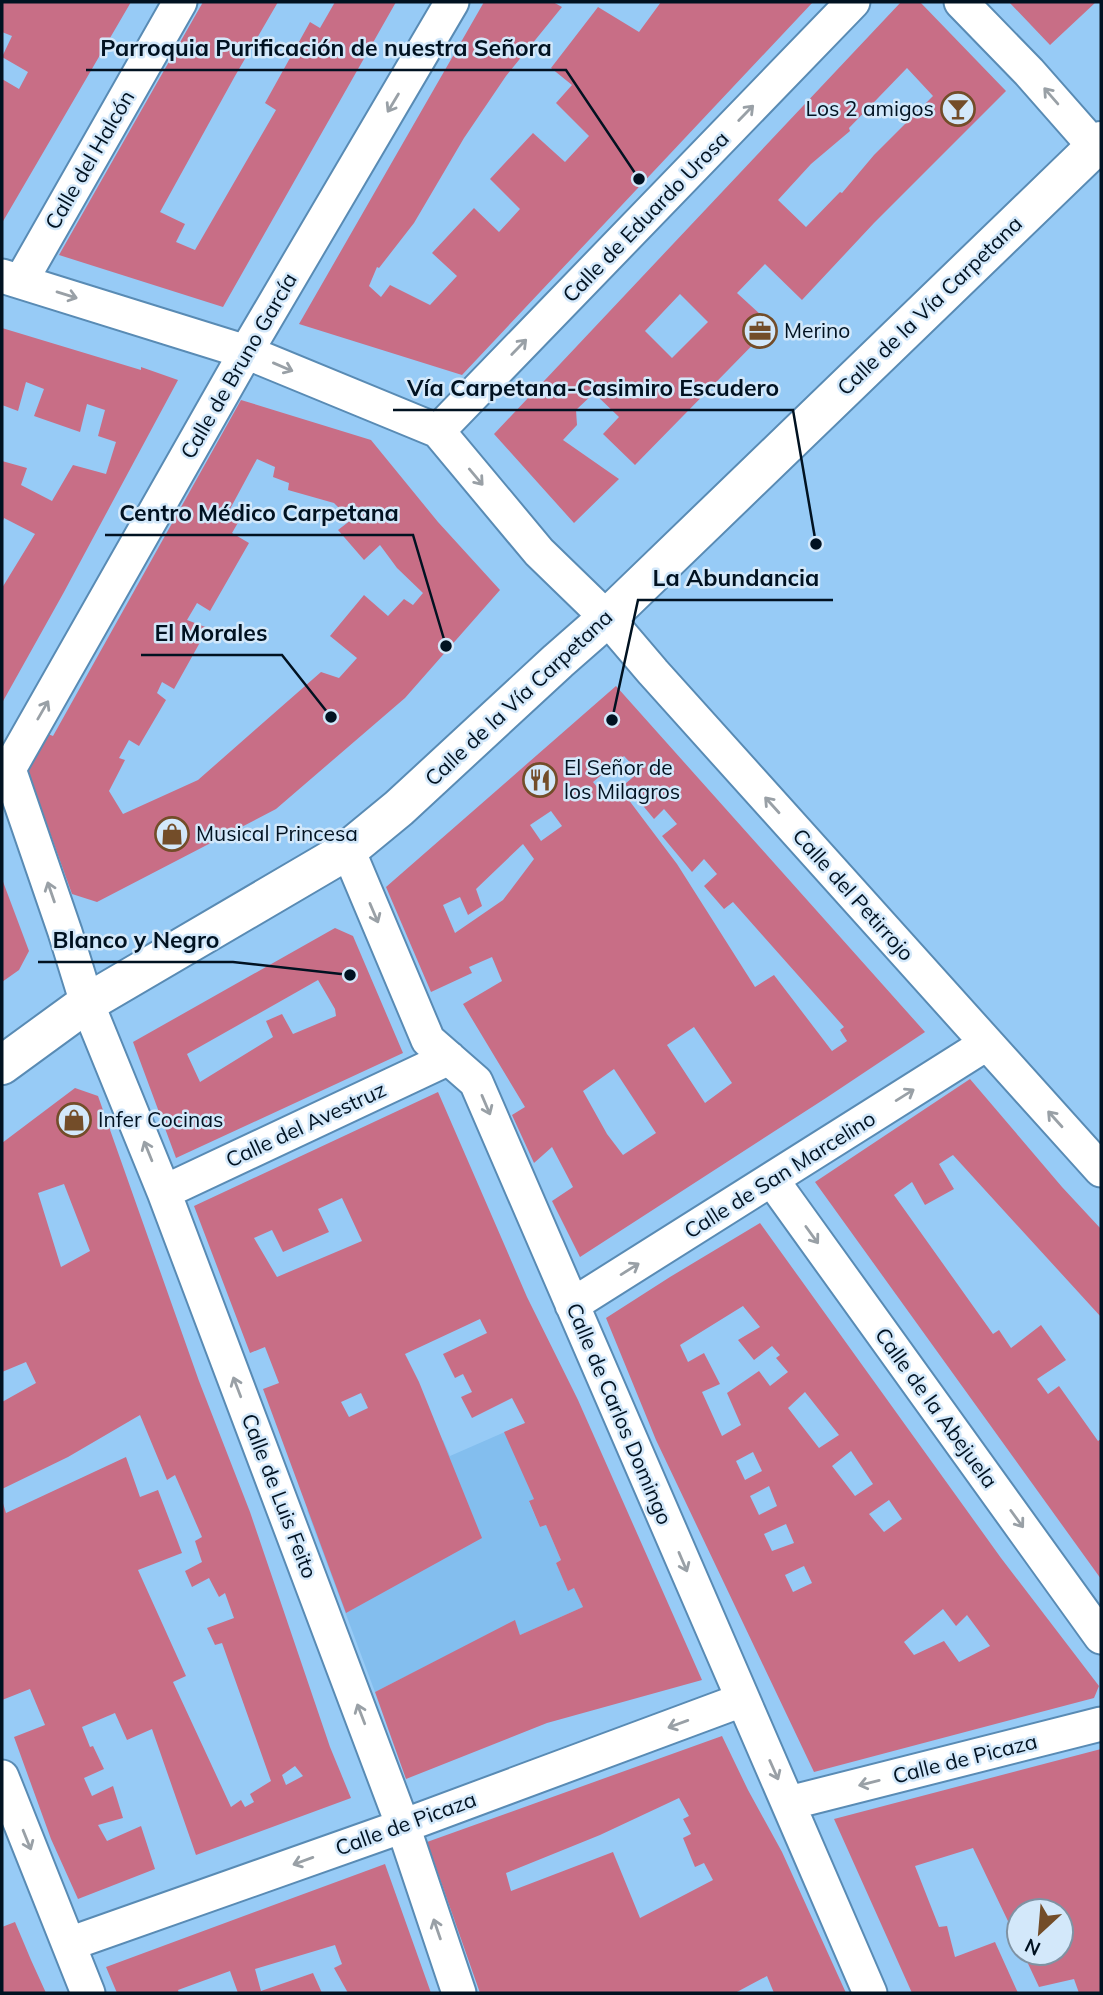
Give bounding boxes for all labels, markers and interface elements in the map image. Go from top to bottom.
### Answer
callout: Parroquia Purificación de nuestra Señora [86,26,566,70]
text: Parroquia Purificación de nuestra Señora [100,33,552,62]
street label: Calle del Halcón [39,85,139,234]
one-way arrow [1043,87,1059,105]
bar icon: Los 2 amigos [939,90,977,128]
one-way arrow [386,92,400,112]
place label: Los 2 amigos [806,95,934,121]
one-way arrow [737,105,754,122]
street label: Calle de Eduardo Urosa [557,125,734,307]
street label: Calle de la Vía Carpetana [831,210,1027,400]
street label: Calle de Bruno García [174,268,302,463]
one-way arrow [56,290,78,303]
office icon: Merino [741,312,779,350]
place label: Merino [784,317,850,343]
one-way arrow [511,339,528,356]
one-way arrow [271,362,293,375]
callout: Vía Carpetana-Casimiro Escudero [393,366,793,410]
text: Vía Carpetana-Casimiro Escudero [406,373,779,402]
one-way arrow [468,468,484,486]
callout: Centro Médico Carpetana [105,491,413,535]
text: Centro Médico Carpetana [119,498,399,527]
callout: La Abundancia [638,556,833,600]
text: La Abundancia [653,563,819,592]
street label: Calle de la Vía Carpetana [419,604,617,791]
callout: El Morales [141,611,282,655]
text: El Morales [155,618,267,647]
one-way arrow [37,700,50,721]
place label: El Señor de los Milagros [564,754,680,804]
restaurant icon: El Señor de los Milagros [521,761,559,799]
one-way arrow [764,796,780,814]
shop icon: Musical Princesa [153,815,191,853]
place label: Musical Princesa [196,820,358,846]
street label: Calle del Petirrojo [788,823,920,966]
one-way arrow [44,881,56,903]
one-way arrow [369,901,382,923]
callout: Blanco y Negro [38,918,233,962]
text: Blanco y Negro [53,925,219,954]
street label: Calle del Avestruz [221,1076,390,1173]
one-way arrow [895,1088,915,1102]
one-way arrow [480,1094,493,1116]
shop icon: Infer Cocinas [55,1101,93,1139]
street label: Calle de San Marcelino [679,1105,880,1244]
place label: Infer Cocinas [98,1106,223,1132]
one-way arrow [1047,1111,1064,1128]
one-way arrow [140,1141,153,1163]
one-way arrow [804,1226,819,1245]
one-way arrow [620,1261,640,1275]
street label: Calle de Carlos Domingo [561,1299,678,1528]
street label: Calle de la Abejuela [870,1322,1004,1493]
one-way arrow [230,1376,243,1398]
street label: Calle de Luis Feito [237,1410,323,1582]
one-way arrow [1009,1509,1024,1528]
one-way arrow [677,1551,690,1572]
one-way arrow [353,1704,366,1726]
one-way arrow [668,1719,690,1731]
street label: Calle de Picaza [890,1728,1040,1789]
one-way arrow [768,1759,781,1780]
one-way arrow [858,1777,881,1790]
street label: Calle de Picaza [332,1786,480,1861]
one-way arrow [22,1828,35,1850]
one-way arrow [293,1856,315,1868]
north arrow [1005,1897,1075,1967]
one-way arrow [430,1918,442,1940]
text: N [1021,1933,1044,1961]

